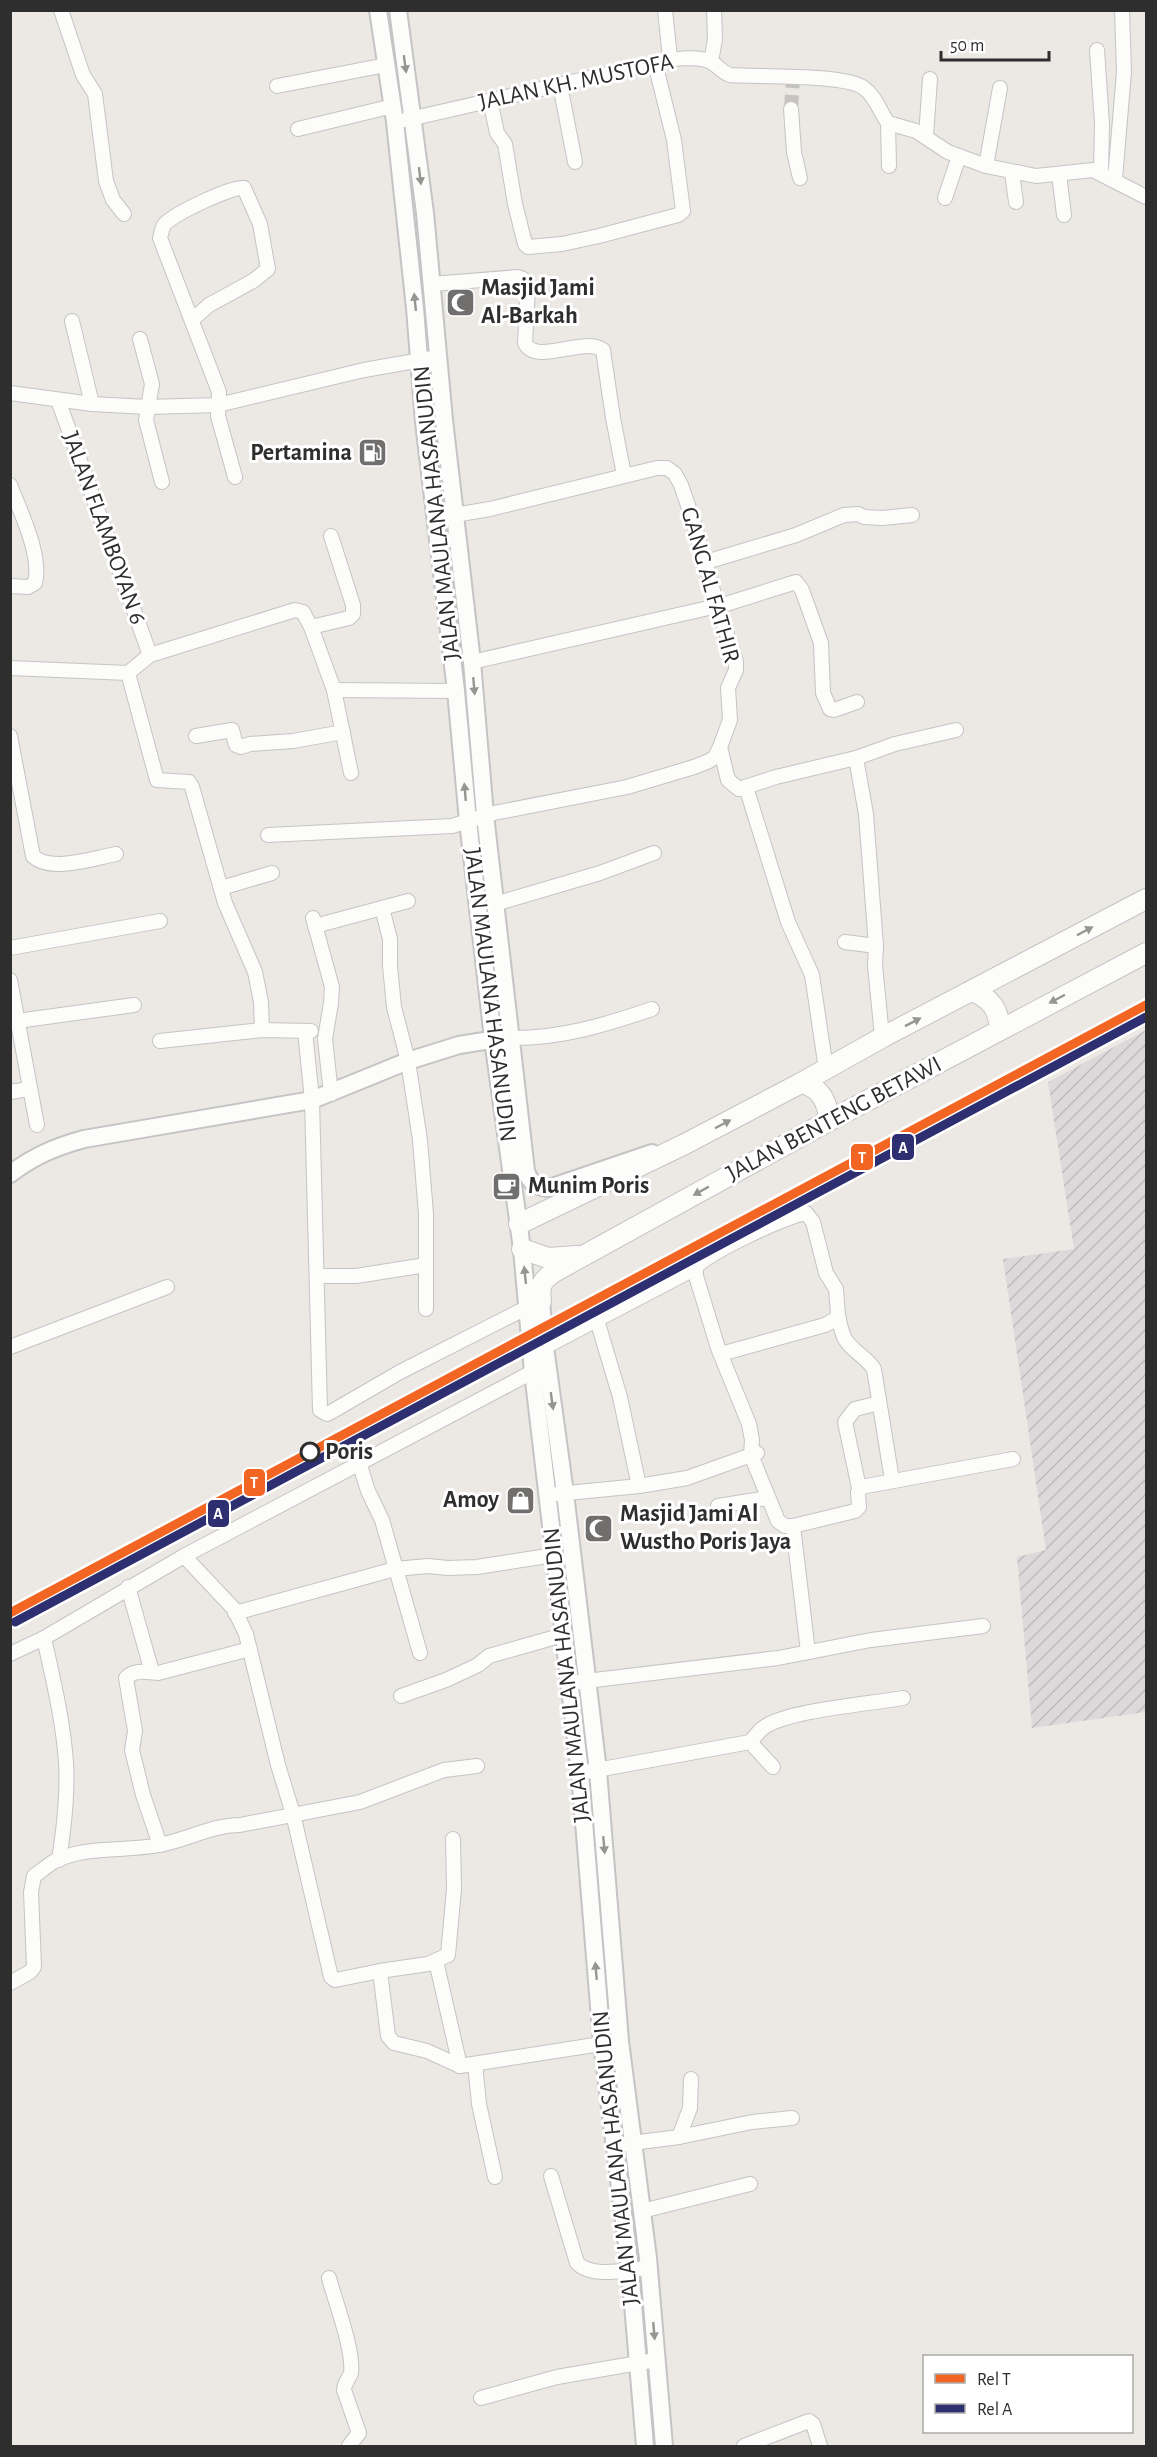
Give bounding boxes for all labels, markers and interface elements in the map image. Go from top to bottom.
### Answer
scale bar [941,24,1049,62]
text: 50 m [950,37,984,55]
street label: JALAN KH. MUSTOFA [476,50,676,114]
one-way arrow [401,55,410,74]
one-way arrow [415,167,425,186]
place label: Masjid Jami Al-Barkah [481,276,595,328]
mosque icon: Masjid Jami Al-Barkah [444,286,476,318]
one-way arrow [410,292,419,311]
street label: JALAN MAULANA HASANUDIN [410,364,464,662]
street label: JALAN FLAMBOYAN 6 [58,428,150,628]
fuel station icon: Pertamina [357,437,389,469]
place label: Pertamina [250,441,352,465]
street label: GANG AL FATHIR [676,504,744,666]
one-way arrow [469,677,479,696]
one-way arrow [460,783,470,802]
street label: JALAN MAULANA HASANUDIN [460,847,520,1143]
one-way arrow [1077,926,1094,936]
one-way arrow [1049,994,1066,1004]
one-way arrow [904,1017,921,1026]
street label: JALAN BENTENG BETAWI [721,1050,947,1188]
one-way arrow [714,1120,731,1129]
line badge: A [891,1133,915,1161]
line badge: T [850,1143,874,1171]
cafe icon: Munim Poris [491,1170,523,1202]
place label: Munim Poris [528,1174,649,1198]
one-way arrow [692,1186,709,1196]
one-way arrow [520,1265,530,1284]
one-way arrow [547,1391,557,1410]
place label: Poris [325,1440,373,1464]
marker: Poris [300,1442,320,1462]
line badge: T [243,1468,266,1497]
text: T [250,1475,258,1491]
shop icon: Amoy [504,1484,536,1516]
place label: Amoy [443,1488,499,1512]
line badge: A [207,1499,230,1528]
place label: Masjid Jami Al Wustho Poris Jaya [620,1502,791,1554]
text: A [213,1506,223,1522]
mosque icon: Masjid Jami Al Wustho Poris Jaya [583,1512,615,1544]
street label: JALAN MAULANA HASANUDIN [540,1526,594,1824]
one-way arrow [599,1835,609,1854]
one-way arrow [591,1961,601,1980]
street label: JALAN MAULANA HASANUDIN [589,2009,643,2307]
one-way arrow [649,2322,659,2341]
legend [923,2355,1133,2433]
text: Rel T [977,2371,1011,2389]
text: Rel A [977,2401,1013,2419]

